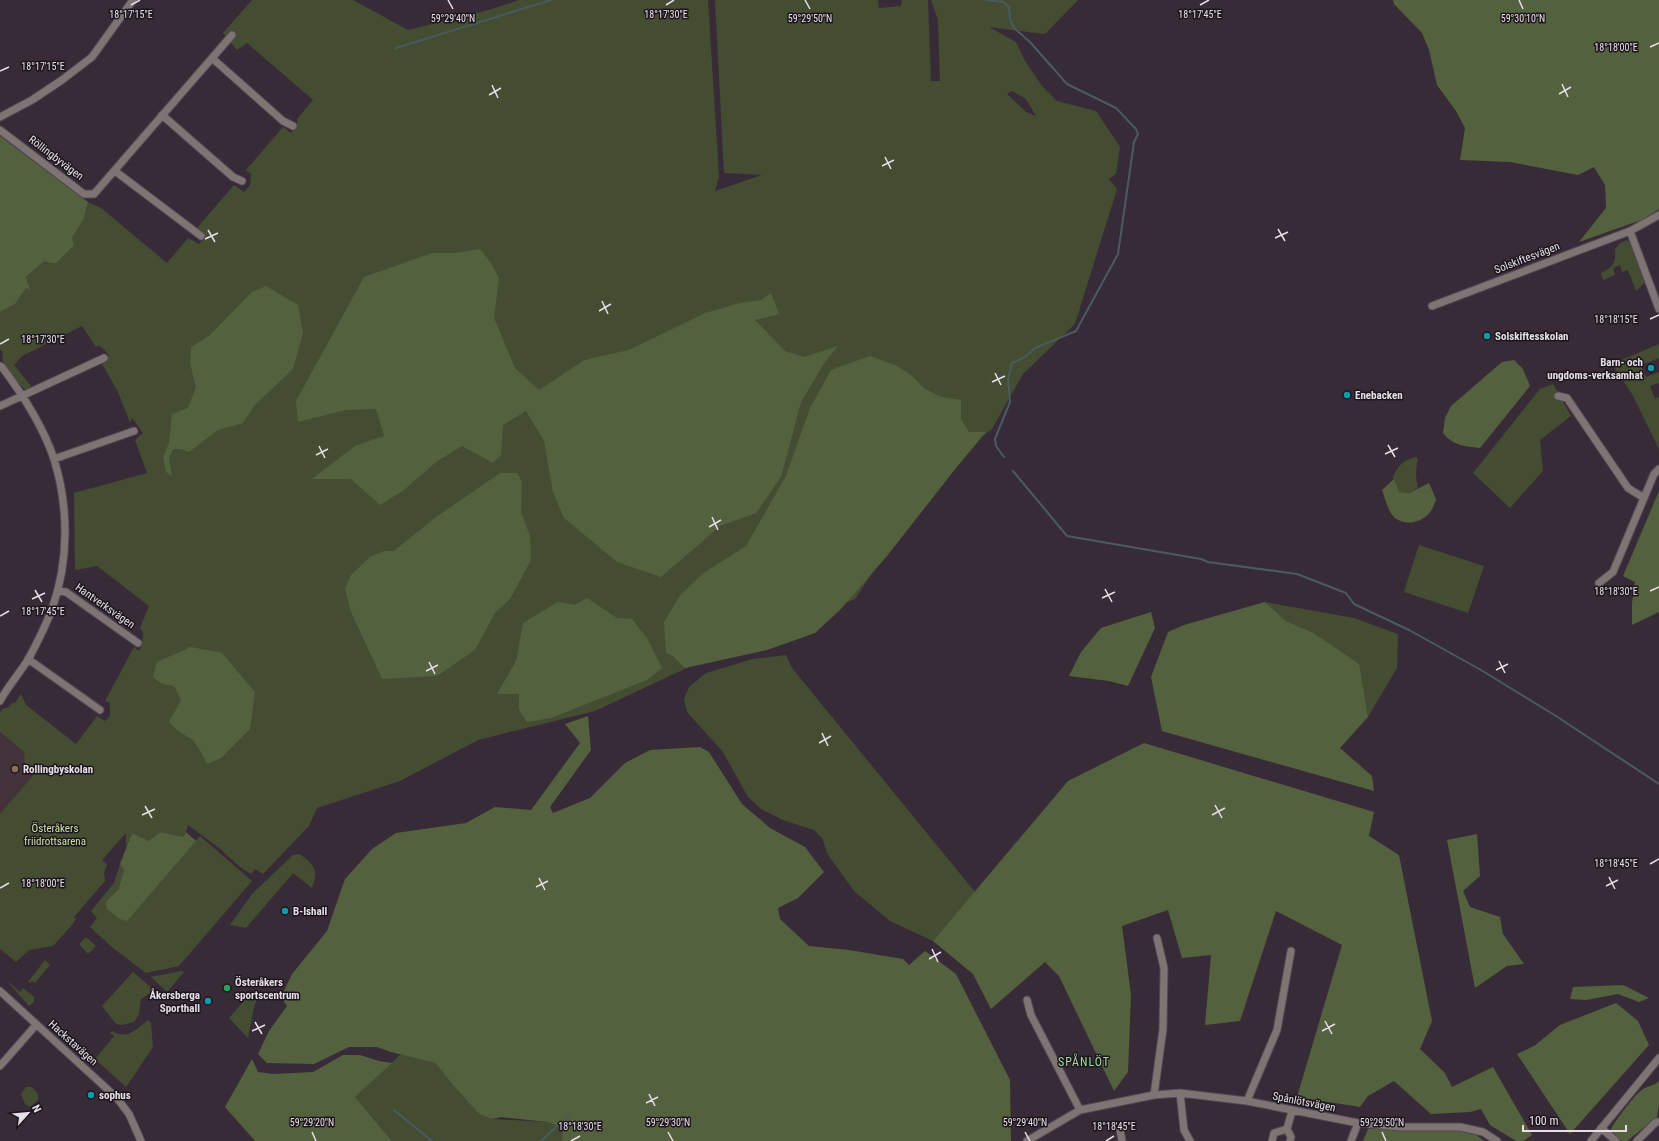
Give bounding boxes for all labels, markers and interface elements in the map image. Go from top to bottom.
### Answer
text: 18°17'15"E [109,9,153,20]
text: 18°17'30"E [644,9,688,20]
text: 18°17'45"E [1178,9,1222,20]
text: 59°29'40"N [431,13,475,24]
text: 59°29'50"N [788,13,832,24]
text: 59°30'10"N [1501,13,1545,24]
text: 18°18'00"E [1594,42,1638,53]
text: 18°17'15"E [21,61,65,72]
street label: Röllingbyvägen [26,133,86,183]
street label: Solskiftesvägen [1492,240,1562,276]
text: 18°18'15"E [1594,314,1638,325]
place label: Solskiftesskolan [1495,330,1569,343]
marker: Solskiftesskolan [1482,331,1492,341]
text: 18°17'30"E [21,334,65,345]
place label: Barn- och ungdoms-verksamhat [1547,356,1644,382]
marker: Barn- och ungdoms-verksamhat [1646,363,1656,373]
place label: Enebacken [1355,389,1403,402]
marker: Enebacken [1342,390,1352,400]
street label: Hantverksvägen [73,581,137,631]
text: 18°18'30"E [1594,586,1638,597]
text: 18°17'45"E [21,606,65,617]
place label: Rollingbyskolan [23,763,93,776]
marker: Rollingbyskolan [10,764,20,774]
park label: Österåkers friidrottsarena [24,822,86,848]
text: 18°18'45"E [1594,858,1638,869]
text: 18°18'00"E [21,878,65,889]
place label: B-Ishall [293,905,327,918]
marker: B-Ishall [280,906,290,916]
place label: Österåkers sportscentrum [235,975,300,1002]
marker: Österåkers sportscentrum [222,983,232,993]
place label: Åkersberga Sporthall [149,988,200,1015]
marker: Åkersberga Sporthall [203,996,213,1006]
street label: Hackstavägen [46,1018,100,1068]
district label: SPÅNLÖT [1058,1053,1110,1069]
place label: sophus [99,1089,131,1102]
marker: sophus [86,1090,96,1100]
street label: Spånlötsvägen [1271,1090,1337,1114]
north arrow [8,1093,48,1133]
text: N [29,1103,44,1115]
scale bar [1523,1107,1626,1133]
text: 100 m [1529,1114,1559,1128]
text: 59°29'20"N [290,1117,334,1128]
text: 59°29'30"N [646,1117,690,1128]
text: 59°29'40"N [1003,1117,1047,1128]
text: 59°29'50"N [1360,1117,1404,1128]
text: 18°18'30"E [558,1121,602,1132]
text: 18°18'45"E [1092,1121,1136,1132]

